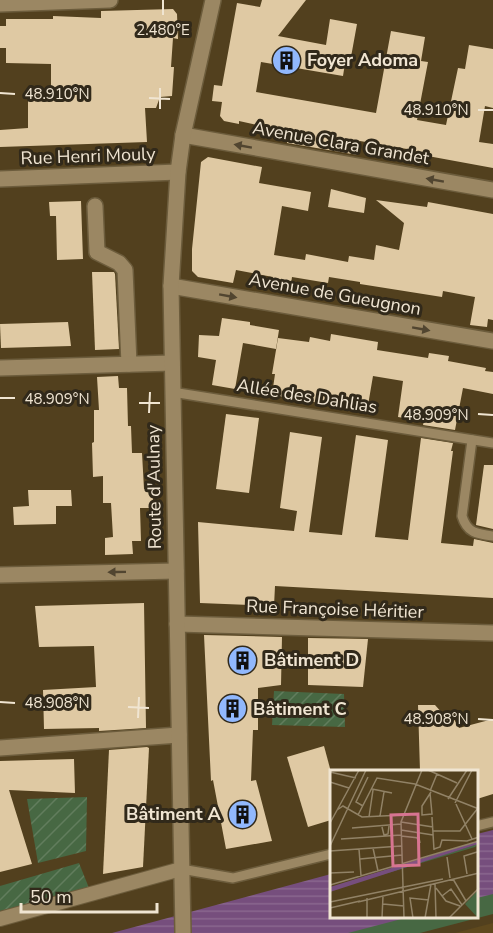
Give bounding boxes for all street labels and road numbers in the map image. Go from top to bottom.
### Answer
street label: Avenue Clara Grandet [251,116,432,170]
street label: Rue Henri Mouly [20,142,157,170]
street label: Avenue de Gueugnon [247,267,423,321]
street label: Allée des Dahlias [235,373,379,419]
street label: Route d'Aulnay [141,424,167,549]
street label: Rue Françoise Héritier [246,594,425,624]

